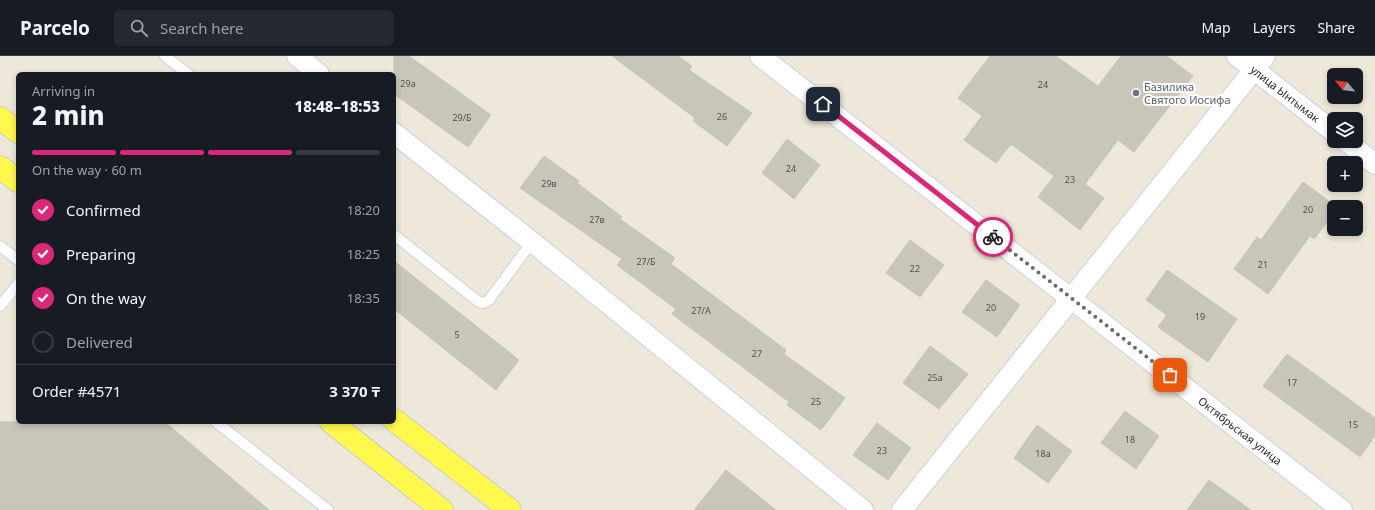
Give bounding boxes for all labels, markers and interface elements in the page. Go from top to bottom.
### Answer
search box [114,10,394,46]
text: Parcelo [20,15,90,41]
icon: search [128,17,150,39]
text: Search here [160,18,243,38]
text: Map [1202,18,1231,37]
text: Layers [1253,18,1295,37]
text: Share [1317,18,1355,37]
street label: улица Ынтымак [1248,62,1323,125]
north arrow [1327,68,1363,104]
map controls [1327,68,1363,236]
house number: 29а [400,77,416,90]
house number: 24 [1038,78,1048,91]
place label: Базилика Святого Иосифа [1144,79,1231,107]
text: Arriving in [32,82,95,100]
pin [806,87,840,121]
marker: Базилика Святого Иосифа [1131,88,1141,98]
icon: home [812,93,834,115]
text: 18:48–18:53 [295,96,380,116]
text: 2 min [32,97,105,133]
house number: 26 [717,110,727,123]
house number: 29/Б [452,111,472,124]
button: layers [1327,112,1363,148]
button: + [1327,156,1363,192]
text: On the way · 60 m [32,161,142,179]
house number: 24 [786,162,796,175]
house number: 23 [1065,173,1075,186]
house number: 29в [541,177,557,190]
icon: check [32,199,54,221]
text: Confirmed [66,200,141,220]
button: − [1327,200,1363,236]
text: 18:20 [347,201,380,219]
house number: 20 [1303,203,1313,216]
house number: 27в [589,213,605,226]
courier [973,217,1013,257]
icon: bike [982,226,1004,248]
icon: check [32,243,54,265]
text: Preparing [66,244,136,264]
text: 18:25 [347,245,380,263]
house number: 27/Б [636,255,656,268]
house number: 21 [1258,258,1268,271]
house number: 22 [910,262,920,275]
icon: check [32,287,54,309]
text: On the way [66,288,146,308]
text: 18:35 [347,289,380,307]
house number: 20 [986,301,996,314]
house number: 27/А [691,304,711,317]
house number: 19 [1195,310,1205,323]
house number: 5 [454,328,460,341]
text: Delivered [66,332,133,352]
house number: 27 [752,347,762,360]
pin [1153,358,1187,392]
icon: bag [1159,364,1181,386]
house number: 25а [927,371,943,384]
house number: 17 [1287,376,1297,389]
text: Order #4571 [32,381,121,401]
text: 3 370 ₸ [329,381,380,401]
street label: Октябрьская улица [1195,393,1285,468]
house number: 25 [811,395,821,408]
house number: 15 [1348,418,1358,431]
house number: 18 [1125,433,1135,446]
house number: 23 [877,444,887,457]
house number: 18а [1035,447,1051,460]

